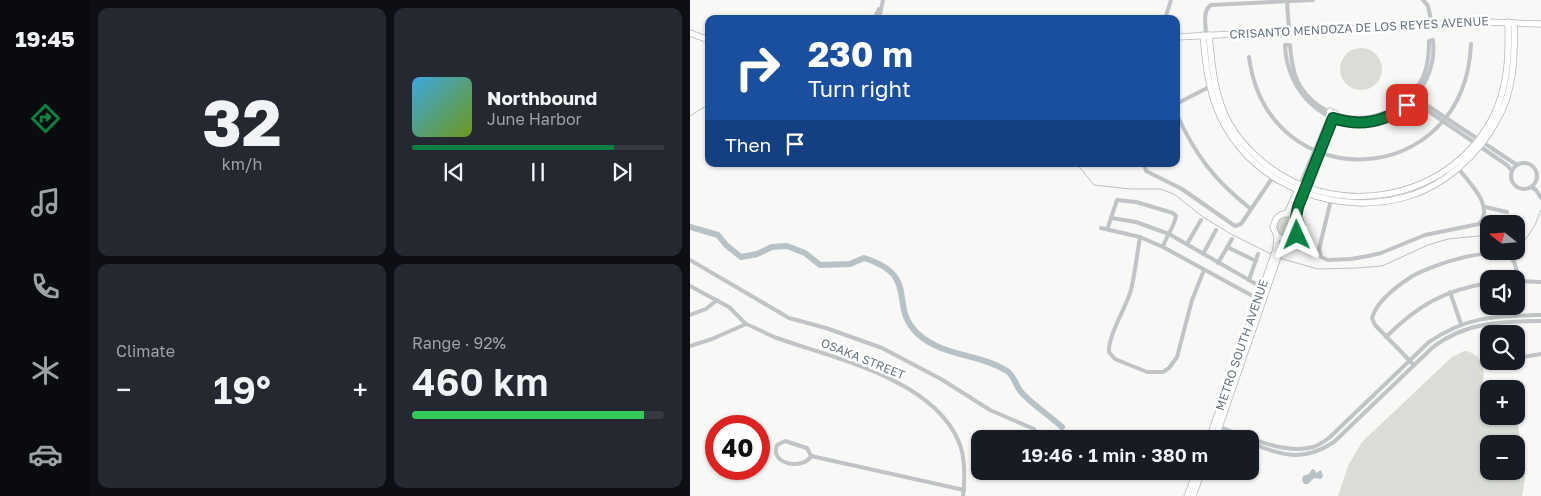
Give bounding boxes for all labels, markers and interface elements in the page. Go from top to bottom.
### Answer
street label: CRISANTO MENDOZA DE LOS REYES AVENUE [1229,13,1489,42]
text: 19:45 [15,25,75,52]
text: 230 m [808,33,913,75]
icon: right [725,35,790,100]
text: Turn right [808,75,911,102]
text: 32 [202,82,282,160]
pin [1386,84,1428,126]
text: Northbound [487,86,597,109]
icon: arrive [1393,91,1421,119]
icon: directions [28,101,63,136]
text: June Harbor [487,109,582,129]
icon: arrive [781,130,809,158]
text: Then [725,133,771,156]
text: km/h [222,154,262,174]
icon: previous [440,158,468,186]
icon: pause [524,158,552,186]
icon: next [608,158,636,186]
icon: music [28,185,63,220]
position arrow [1270,208,1322,260]
north arrow [1480,215,1525,260]
map controls [1480,215,1525,480]
icon: phone [28,269,63,304]
button: sound [1480,270,1525,315]
street label: METRO SOUTH AVENUE [1212,277,1271,412]
button: search [1480,325,1525,370]
text: Range · 92% [412,333,506,353]
street label: OSAKA STREET [819,335,908,382]
text: Climate [116,341,175,361]
icon: climate [28,353,63,388]
text: 460 km [412,359,548,404]
text: 19° [213,367,271,412]
text: − [116,373,131,406]
text: + [353,373,368,406]
button: + [1480,380,1525,425]
speed limit sign: 40 [705,415,770,480]
button: − [1480,435,1525,480]
icon: car [28,437,63,472]
text: 19:46 · 1 min · 380 m [1022,443,1208,466]

